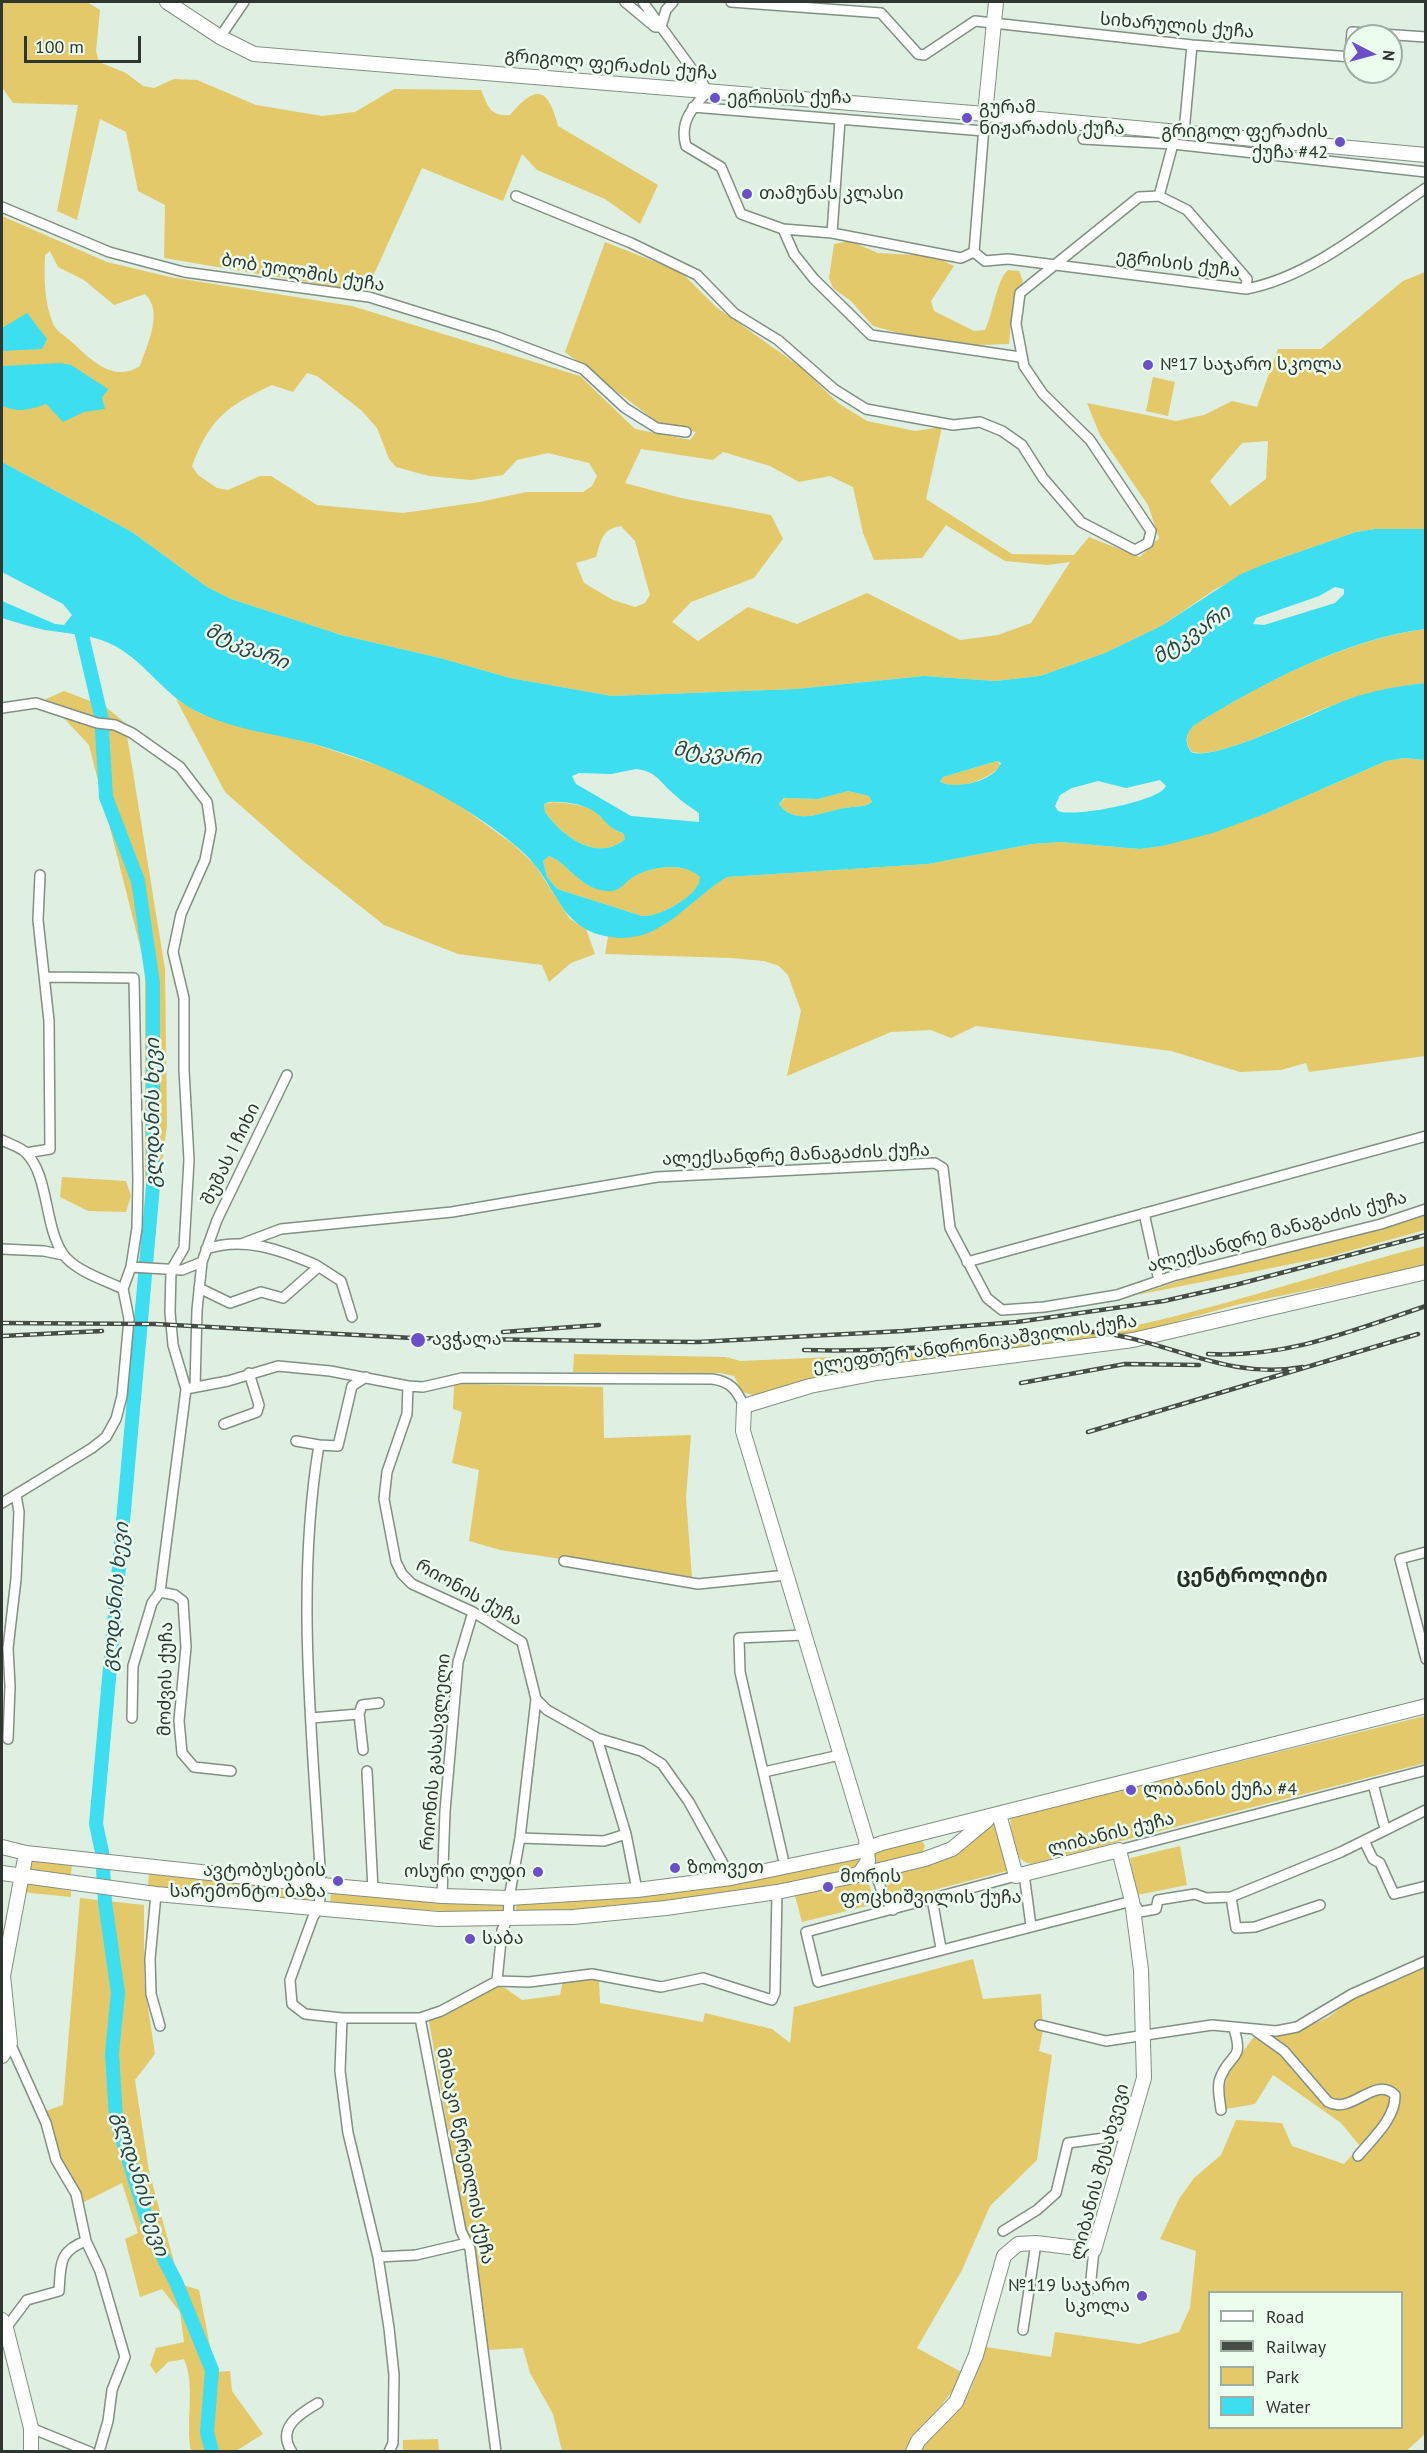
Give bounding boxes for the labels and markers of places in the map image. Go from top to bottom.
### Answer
place label: ეგრისის ქუჩა [727,87,852,109]
marker: ეგრისის ქუჩა [708,91,722,105]
place label: გურამ ნიჟარაძის ქუჩა [979,97,1125,140]
marker: გურამ ნიჟარაძის ქუჩა [960,111,974,125]
place label: გრიგოლ ფერაძის ქუჩა #42 [1161,121,1328,164]
marker: გრიგოლ ფერაძის ქუჩა #42 [1333,135,1347,149]
place label: თამუნას კლასი [759,183,904,205]
marker: თამუნას კლასი [740,187,754,201]
place label: №17 საჯარო სკოლა [1160,354,1342,376]
marker: №17 საჯარო სკოლა [1141,358,1155,372]
place label: ავჭალა [432,1329,502,1351]
marker: ავჭალა [409,1331,427,1349]
place label: ლიბანის ქუჩა #4 [1143,1779,1297,1801]
marker: ლიბანის ქუჩა #4 [1124,1783,1138,1797]
place label: ზოოვეთ [687,1857,764,1879]
place label: ავტობუსების სარემონტო ბაზა [170,1860,326,1902]
place label: ოსური ლუდი [404,1861,526,1883]
marker: ზოოვეთ [668,1861,682,1875]
marker: ოსური ლუდი [531,1865,545,1879]
place label: მორის ფოცხიშვილის ქუჩა [840,1866,1022,1908]
marker: ავტობუსების სარემონტო ბაზა [331,1874,345,1888]
marker: მორის ფოცხიშვილის ქუჩა [821,1880,835,1894]
place label: საბა [482,1928,524,1950]
marker: საბა [463,1932,477,1946]
place label: №119 საჯარო სკოლა [1008,2275,1130,2318]
marker: №119 საჯარო სკოლა [1135,2289,1149,2303]

